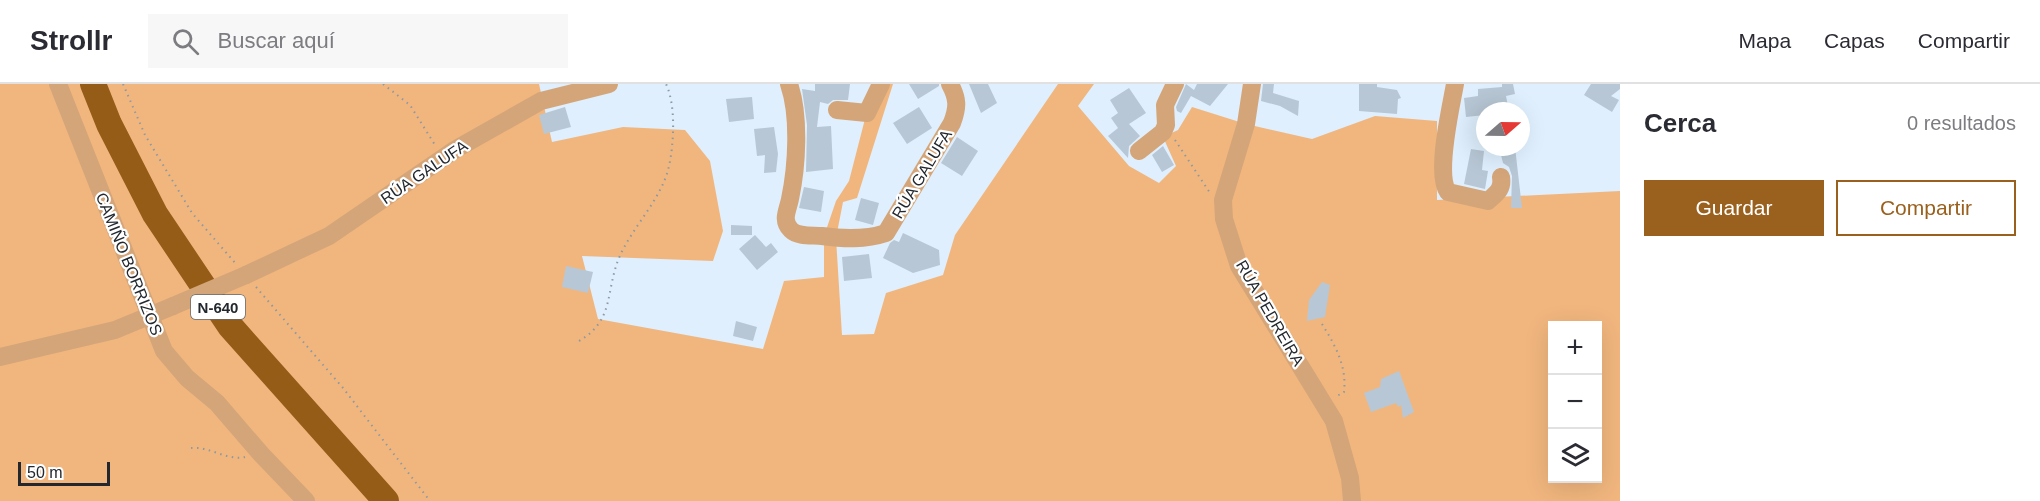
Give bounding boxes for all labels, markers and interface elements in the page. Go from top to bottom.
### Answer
search box [148,14,568,68]
text: Strollr [30,25,112,56]
icon: search [169,25,202,58]
text: Buscar aquí [217,28,335,53]
text: Mapa [1739,29,1791,52]
text: Capas [1824,29,1885,52]
text: Compartir [1918,29,2010,52]
north arrow [1476,102,1530,156]
text: Cerca [1644,108,1716,138]
text: 0 resultados [1907,112,2016,134]
street label: RÚA GALUFA [888,126,955,221]
street label: RÚA GALUFA [377,136,471,207]
button: Guardar [1644,180,1824,236]
button: Compartir [1836,180,2016,236]
street label: CAMIÑO BORRIZOS [93,190,167,338]
street label: RÚA PEDREIRA [1233,257,1308,369]
road number: N-640 [191,295,245,319]
map controls [1548,321,1602,483]
button: + [1548,321,1602,375]
button: − [1548,375,1602,429]
button: layers [1548,429,1602,483]
scale bar [18,459,110,486]
text: 50 m [27,464,63,481]

